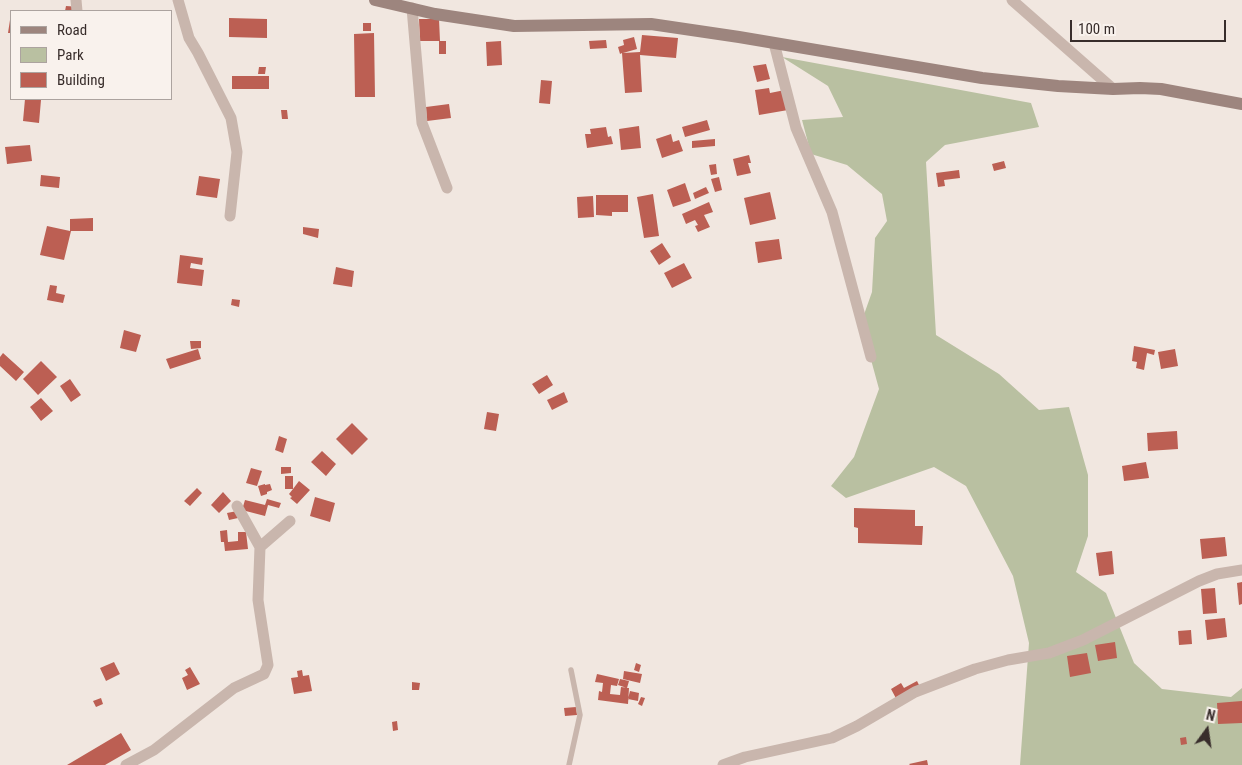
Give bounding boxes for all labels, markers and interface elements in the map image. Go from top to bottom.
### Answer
legend [10,10,172,100]
scale bar [1072,10,1228,42]
text: 100 m [1078,20,1115,38]
text: Road [57,21,87,39]
text: Park [57,46,84,64]
text: Building [57,71,105,89]
north arrow [1182,705,1232,755]
text: N [1205,707,1217,724]

